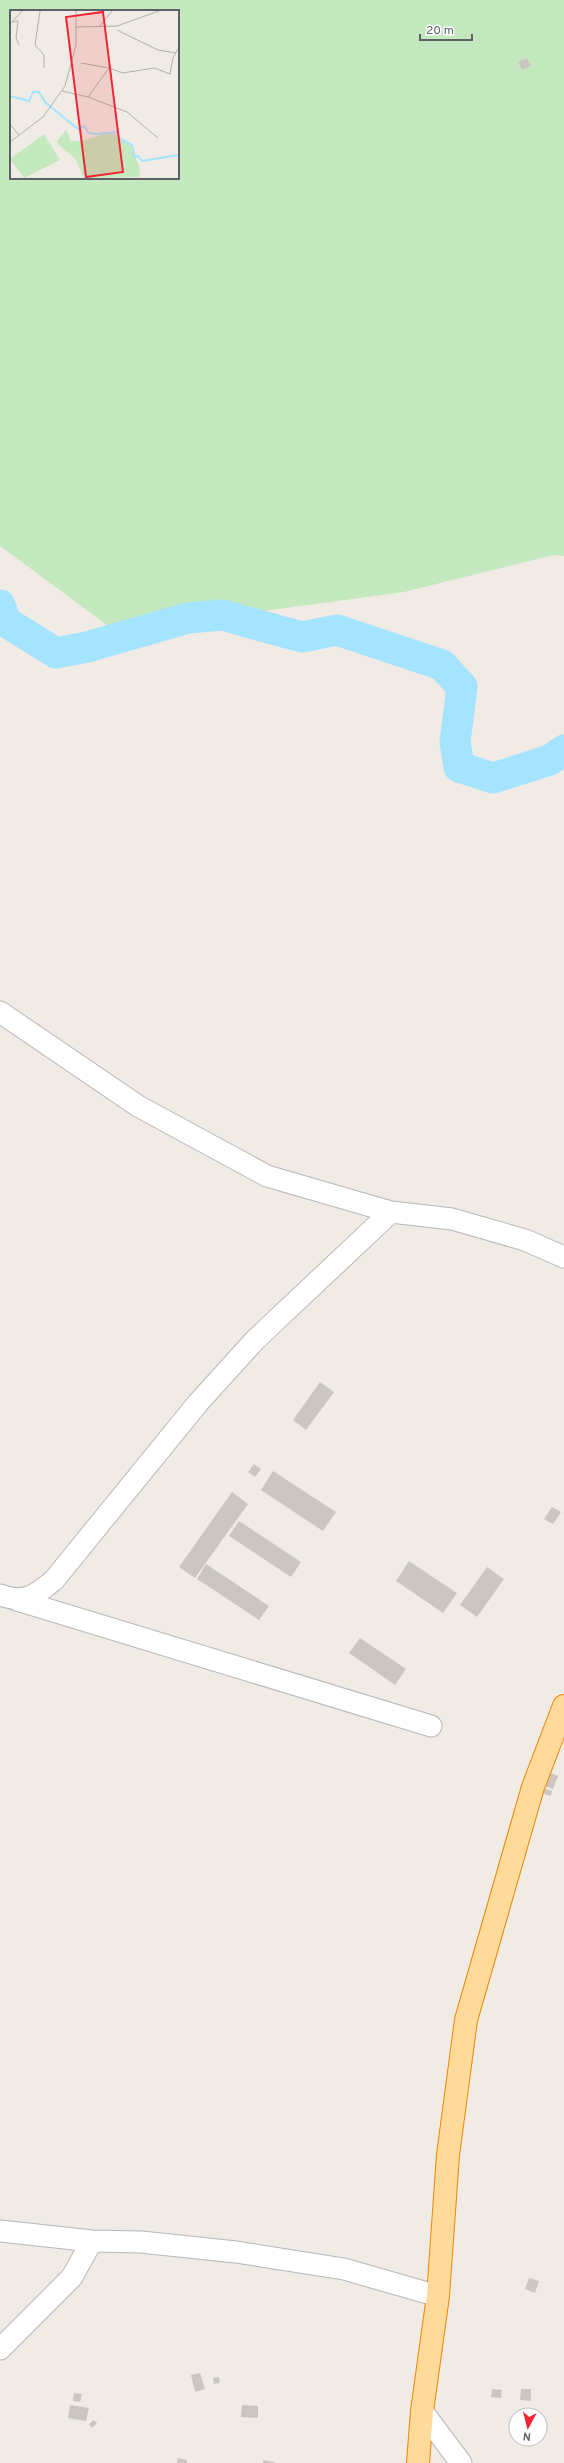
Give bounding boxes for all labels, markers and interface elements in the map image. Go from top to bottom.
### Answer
inset map [10,10,179,179]
scale bar [420,16,472,42]
text: 20 m [426,23,454,39]
north arrow [508,2407,548,2447]
text: N [522,2429,532,2443]

